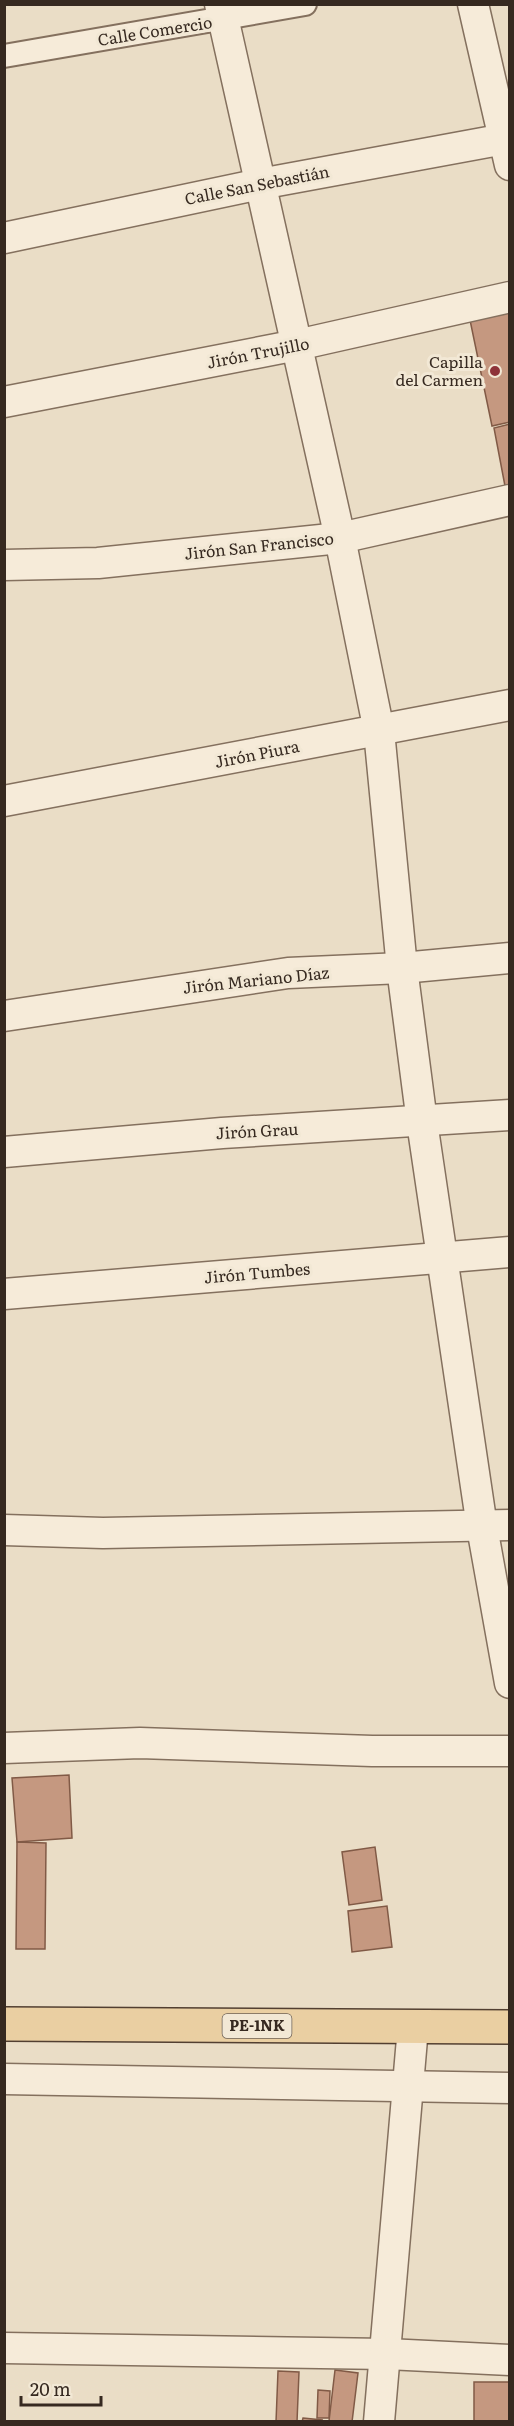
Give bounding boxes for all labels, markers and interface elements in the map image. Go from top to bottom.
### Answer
street label: Calle Comercio [96,9,214,51]
street label: Calle San Sebastián [182,158,332,210]
street label: Jirón Trujillo [205,330,311,374]
place label: Capilla del Carmen [396,349,483,391]
marker: Capilla del Carmen [488,364,502,378]
street label: Jirón San Francisco [183,525,335,565]
street label: Jirón Piura [212,733,302,773]
street label: Jirón Mariano Díaz [181,959,331,999]
street label: Jirón Grau [215,1116,299,1144]
street label: Jirón Tumbes [203,1255,311,1289]
road number: PE-1NK [222,2014,292,2038]
scale bar [21,2369,100,2407]
text: 20 m [30,2375,71,2402]

